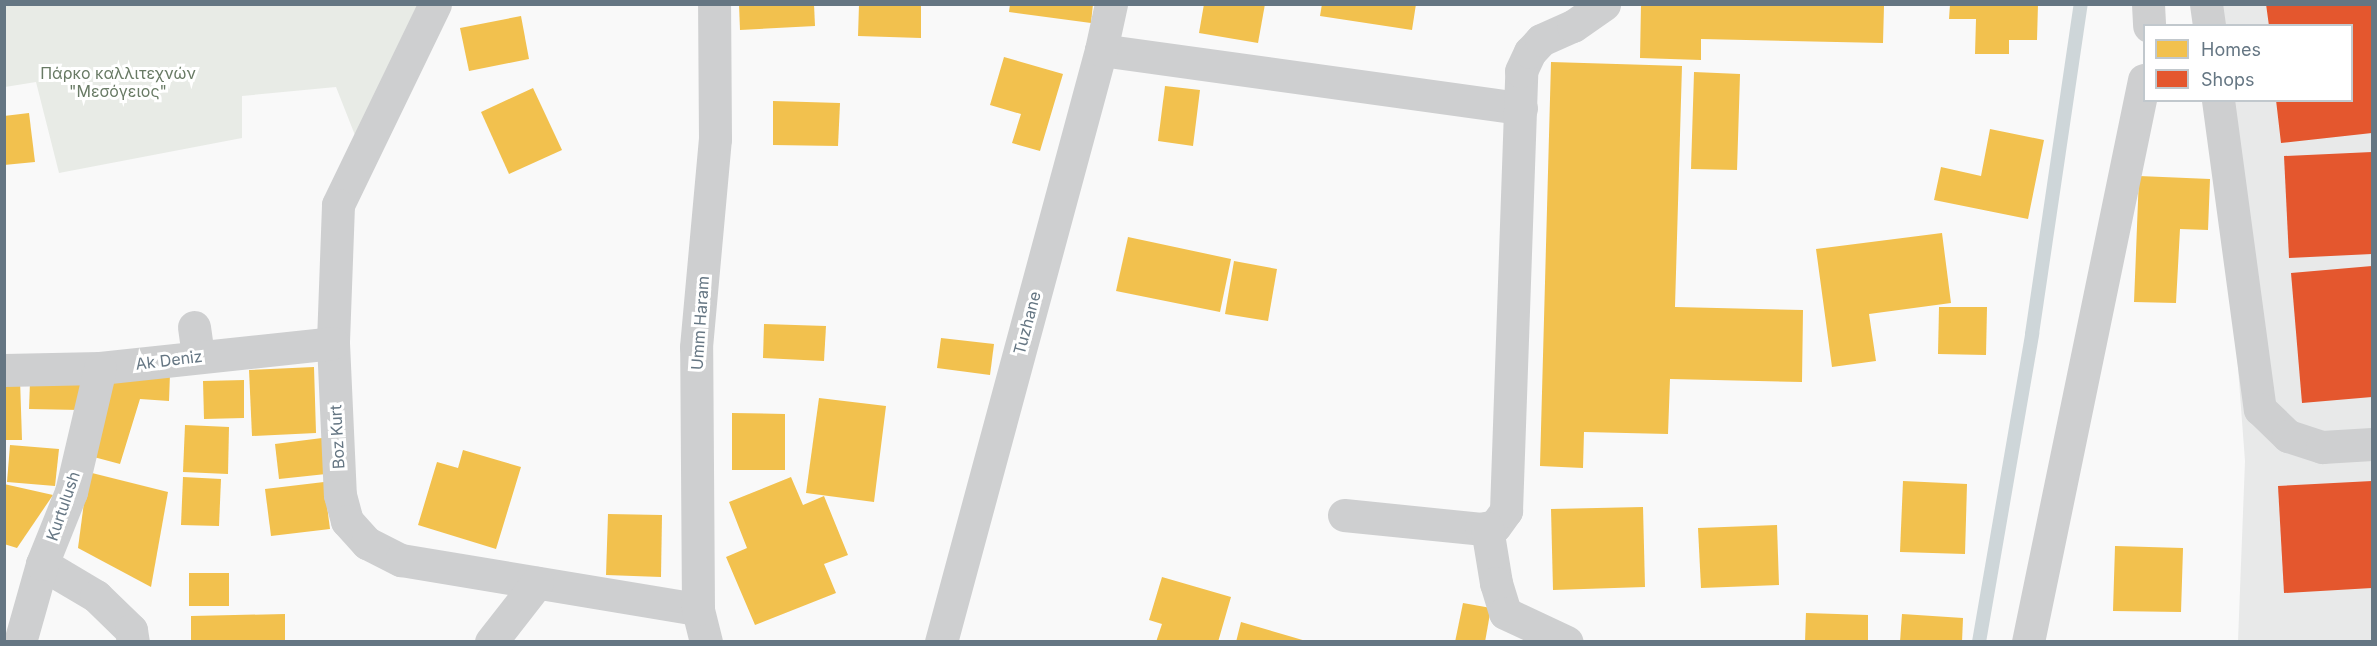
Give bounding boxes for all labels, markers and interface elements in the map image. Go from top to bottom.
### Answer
legend [2143,24,2353,102]
text: Homes [2201,39,2261,60]
park label: Πάρκο καλλιτεχνών "Μεσόγειος" [40,63,196,101]
text: Shops [2201,69,2255,90]
street label: Umm Haram [687,275,713,371]
street label: Tuzhane [1009,289,1045,357]
street label: Ak Deniz [134,346,204,374]
street label: Boz Kurt [326,404,348,470]
street label: Kurtulush [42,469,84,543]

